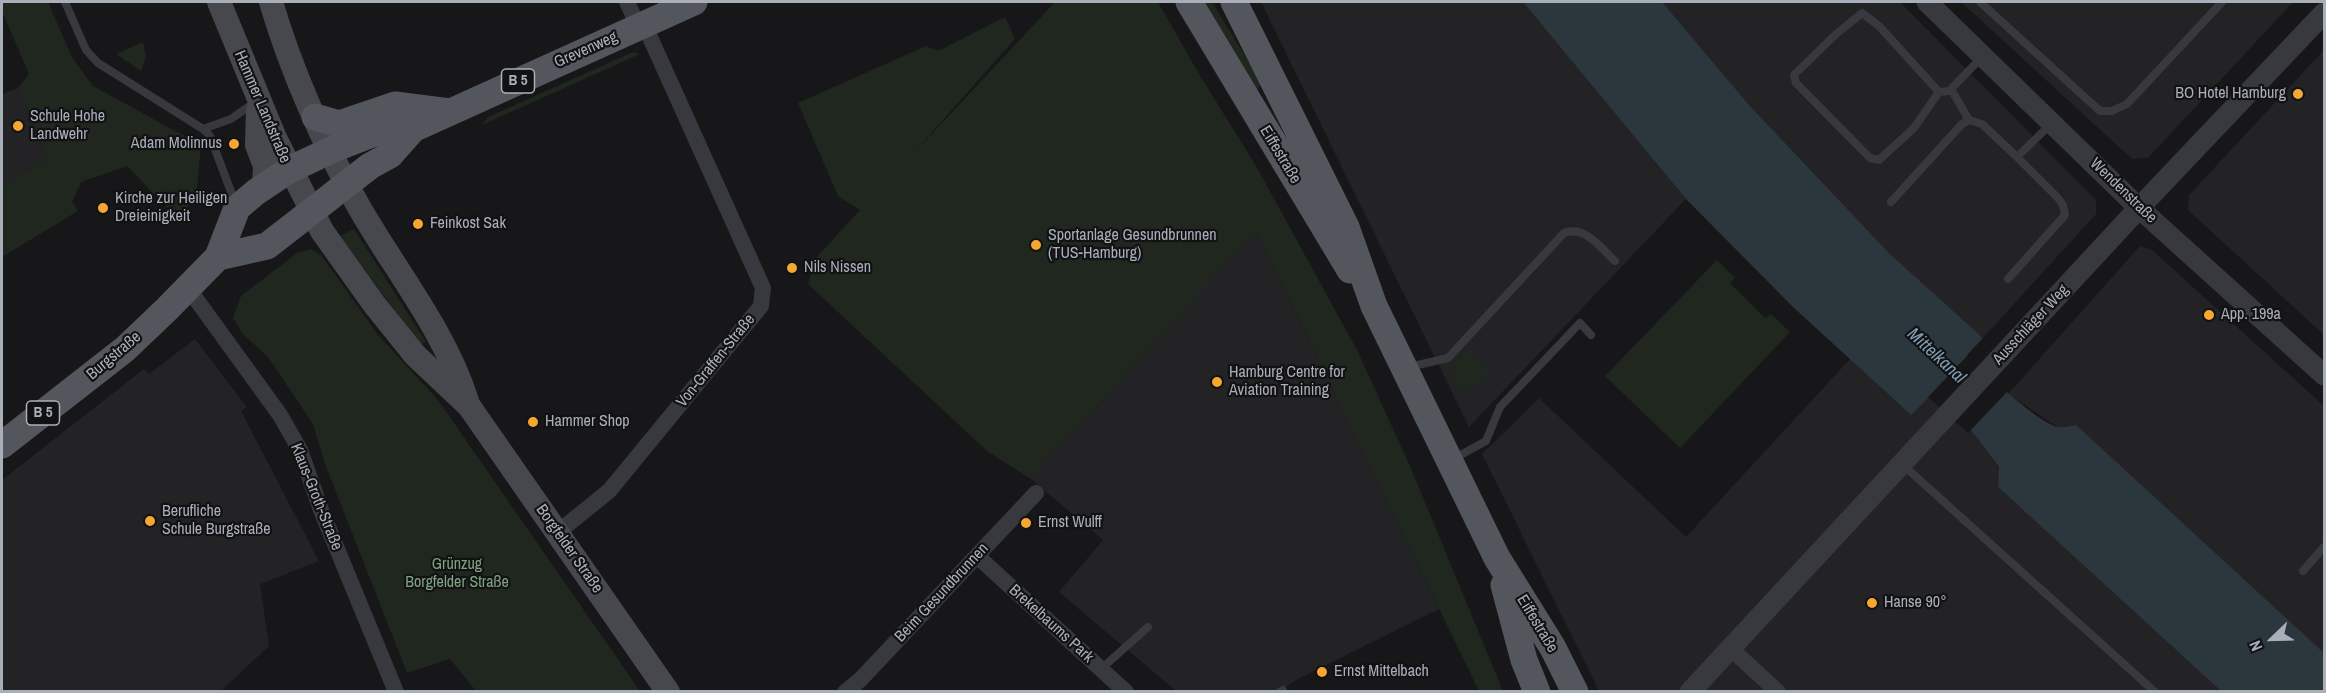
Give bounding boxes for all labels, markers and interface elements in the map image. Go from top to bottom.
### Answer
street label: Grevenweg [551,28,621,72]
street label: Hammer Landstraße [230,48,294,166]
road number: B 5 [502,69,534,93]
place label: BO Hotel Hamburg [2175,84,2286,104]
marker: BO Hotel Hamburg [2291,87,2305,101]
place label: Schule Hohe Landwehr [30,107,105,145]
marker: Schule Hohe Landwehr [11,119,25,133]
street label: Eiffestraße [1255,123,1305,187]
place label: Adam Molinnus [131,134,222,154]
marker: Adam Molinnus [227,137,241,151]
street label: Wendenstraße [2085,154,2161,228]
place label: Kirche zur Heiligen Dreieinigkeit [115,189,227,227]
marker: Kirche zur Heiligen Dreieinigkeit [96,201,110,215]
place label: Feinkost Sak [430,214,506,234]
marker: Feinkost Sak [411,217,425,231]
place label: Sportanlage Gesundbrunnen (TUS-Hamburg) [1048,226,1216,264]
marker: Sportanlage Gesundbrunnen (TUS-Hamburg) [1029,238,1043,252]
place label: Nils Nissen [804,258,871,278]
marker: Nils Nissen [785,261,799,275]
street label: Ausschläger Weg [1989,281,2073,369]
place label: App. 199a [2221,305,2281,325]
marker: App. 199a [2202,308,2216,322]
street label: Von-Graffen-Straße [673,311,759,411]
water label: Mittelkanal [1903,324,1969,388]
street label: Burgstraße [83,328,145,384]
place label: Hamburg Centre for Aviation Training [1229,363,1345,401]
marker: Hamburg Centre for Aviation Training [1210,375,1224,389]
road number: B 5 [26,401,60,425]
place label: Hammer Shop [545,412,630,432]
marker: Hammer Shop [526,415,540,429]
street label: Klaus-Groth-Straße [286,441,346,553]
street label: Borgfelder Straße [531,501,607,597]
place label: Berufliche Schule Burgstraße [162,502,271,540]
place label: Ernst Wulff [1038,513,1102,533]
marker: Berufliche Schule Burgstraße [143,514,157,528]
marker: Ernst Wulff [1019,516,1033,530]
street label: Beim Gesundbrunnen [891,540,993,646]
park label: Grünzug Borgfelder Straße [405,555,509,593]
street label: Brekelbaums Park [1005,581,1097,667]
street label: Eiffestraße [1512,592,1562,656]
place label: Hanse 90° [1884,593,1947,613]
marker: Hanse 90° [1865,596,1879,610]
north arrow [2242,609,2302,669]
text: N [2243,637,2267,655]
place label: Ernst Mittelbach [1334,662,1429,682]
marker: Ernst Mittelbach [1315,665,1329,679]

